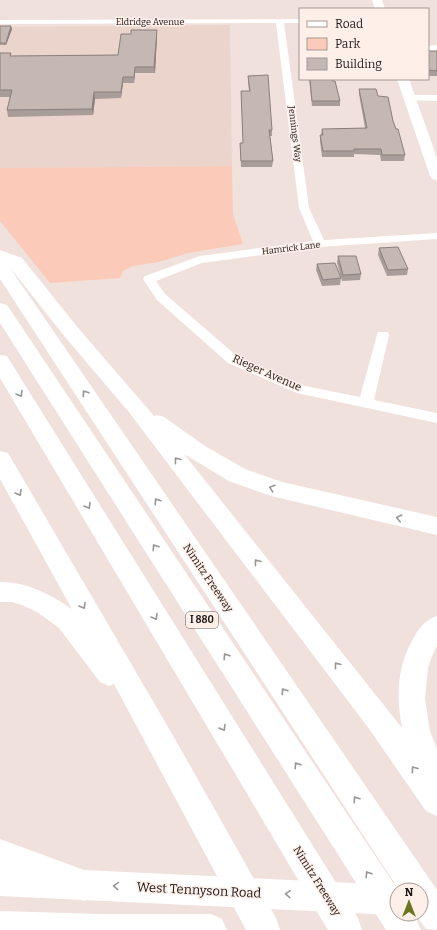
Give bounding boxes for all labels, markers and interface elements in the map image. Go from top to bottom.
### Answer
legend [299,8,429,80]
street label: Eldridge Avenue [116,17,184,27]
text: Road [335,17,363,31]
text: Park [335,37,361,51]
text: Building [335,57,382,71]
street label: Jennings Way [286,104,303,163]
street label: Hamrick Lane [261,239,321,257]
street label: Rieger Avenue [230,352,304,394]
one-way arrow [16,390,23,397]
one-way arrow [82,390,90,397]
one-way arrow [175,457,182,464]
one-way arrow [269,484,276,492]
one-way arrow [15,489,22,496]
one-way arrow [155,499,162,506]
one-way arrow [83,502,90,509]
one-way arrow [396,514,403,523]
street label: Nimitz Freeway [180,541,236,615]
one-way arrow [152,544,160,551]
one-way arrow [255,560,262,567]
one-way arrow [79,602,86,609]
road number: I 880 [186,612,218,628]
one-way arrow [150,613,158,620]
one-way arrow [223,653,231,660]
one-way arrow [334,663,341,670]
one-way arrow [281,688,289,695]
one-way arrow [218,724,225,731]
one-way arrow [294,762,302,769]
one-way arrow [412,767,419,774]
one-way arrow [353,796,361,803]
street label: Nimitz Freeway [290,844,344,918]
one-way arrow [365,871,373,878]
street label: West Tennyson Road [136,879,262,901]
one-way arrow [113,882,119,890]
north arrow [389,882,429,922]
text: N [405,886,414,899]
one-way arrow [285,890,291,899]

